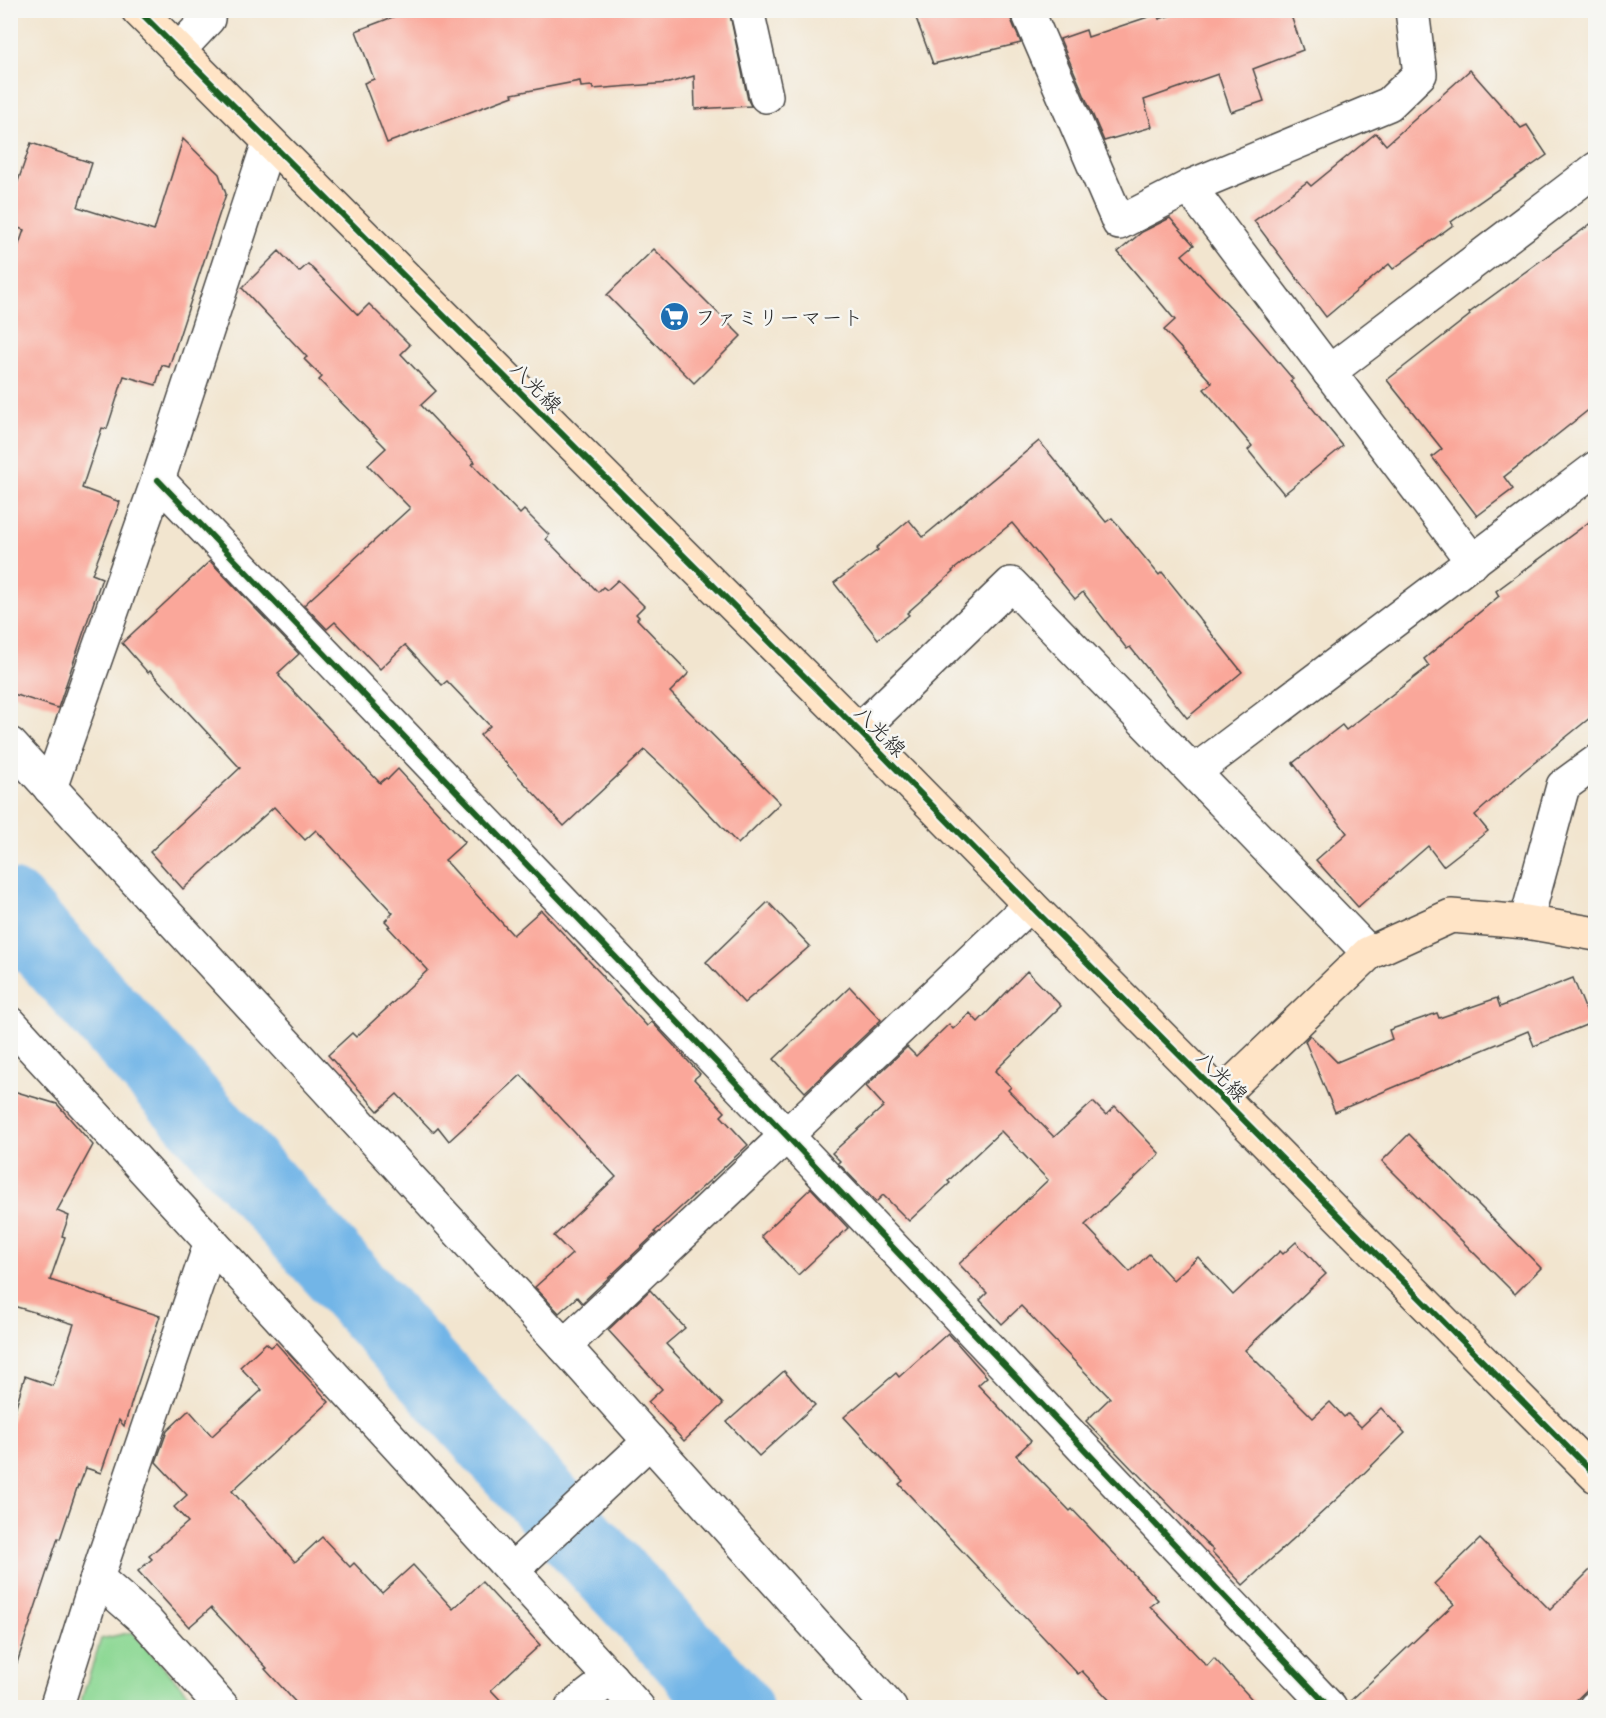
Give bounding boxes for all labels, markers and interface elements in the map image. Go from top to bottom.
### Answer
supermarket icon: ファミリーマート [658,300,690,332]
place label: ファミリーマート [695,303,863,330]
street label: 八光線 [505,354,569,418]
street label: 八光線 [849,698,913,762]
street label: 八光線 [1191,1043,1255,1107]

